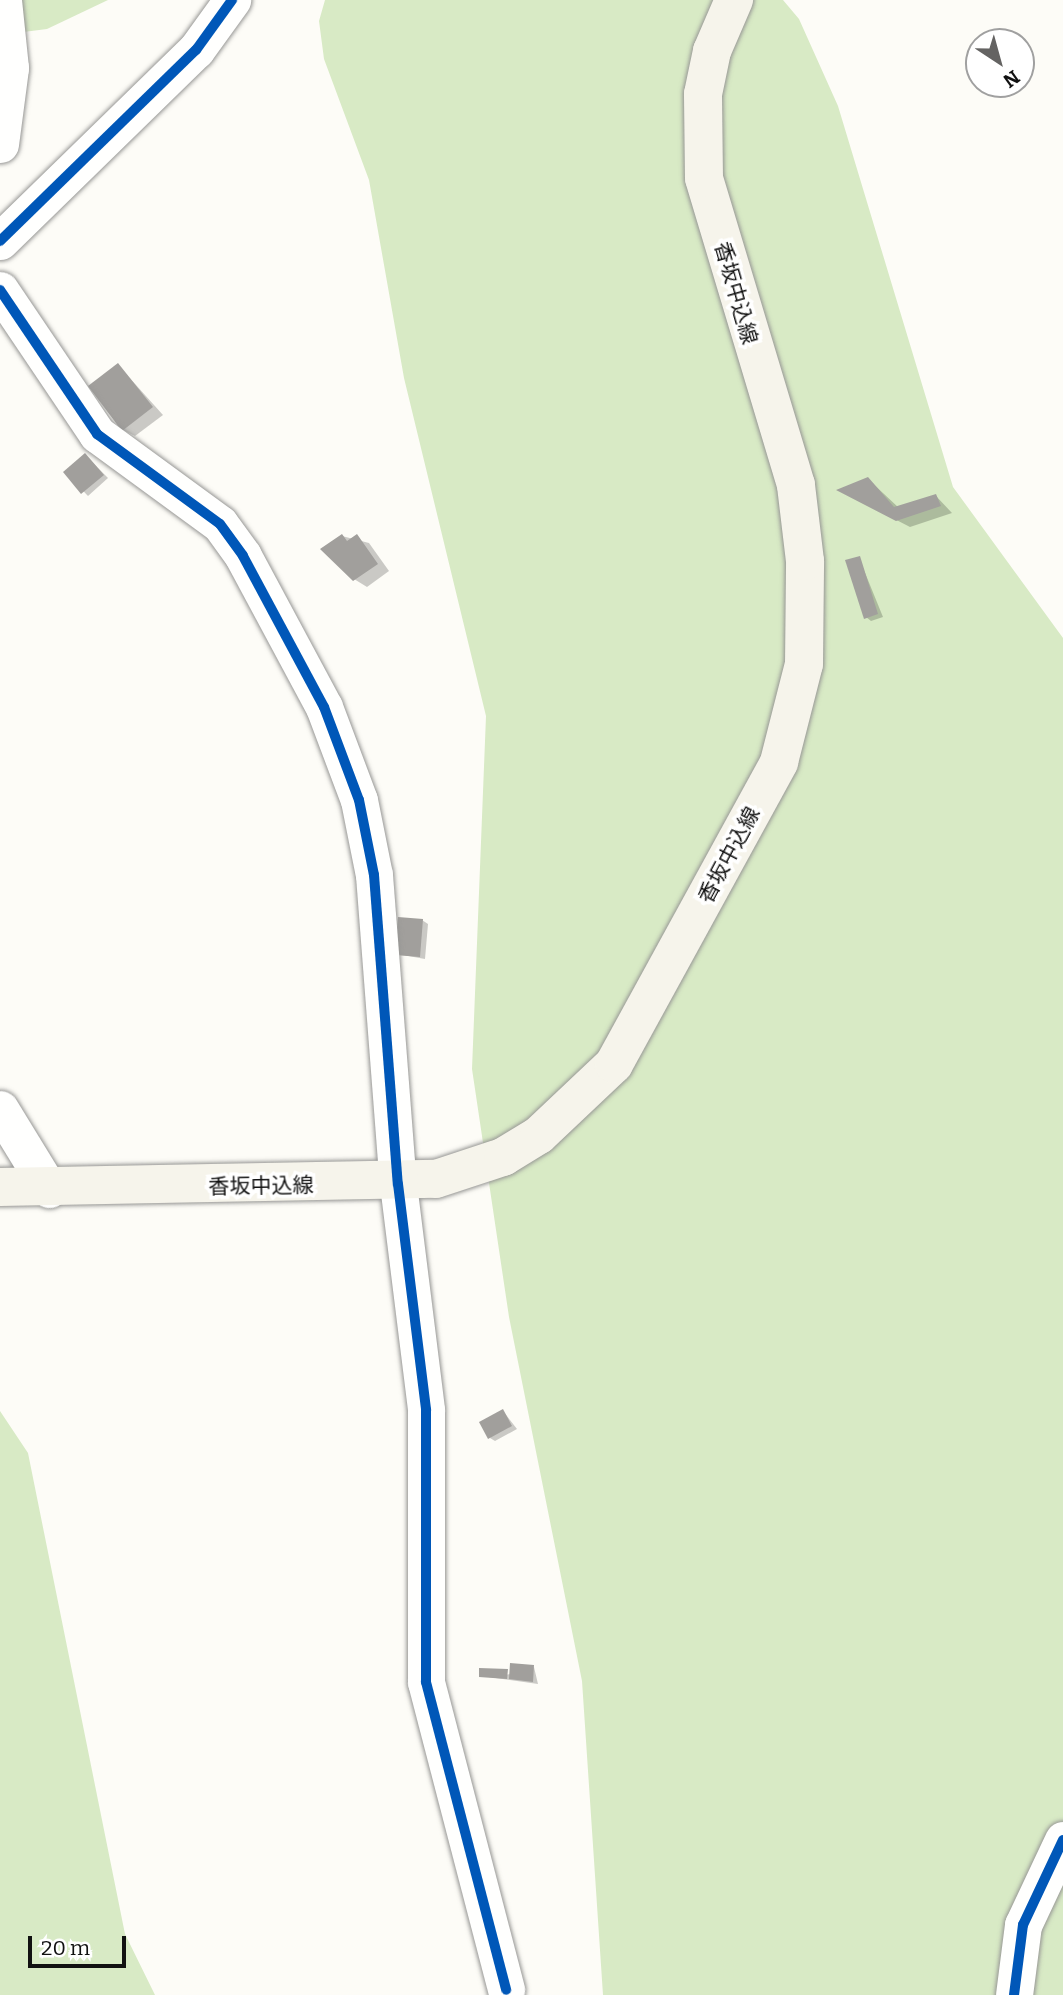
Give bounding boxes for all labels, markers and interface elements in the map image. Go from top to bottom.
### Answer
north arrow [965,28,1035,98]
text: N [999,65,1024,92]
street label: 香坂中込線 [709,239,763,347]
street label: 香坂中込線 [693,803,765,907]
street label: 香坂中込線 [208,1172,314,1200]
scale bar [32,1922,130,1966]
text: 20 m [41,1935,90,1961]

